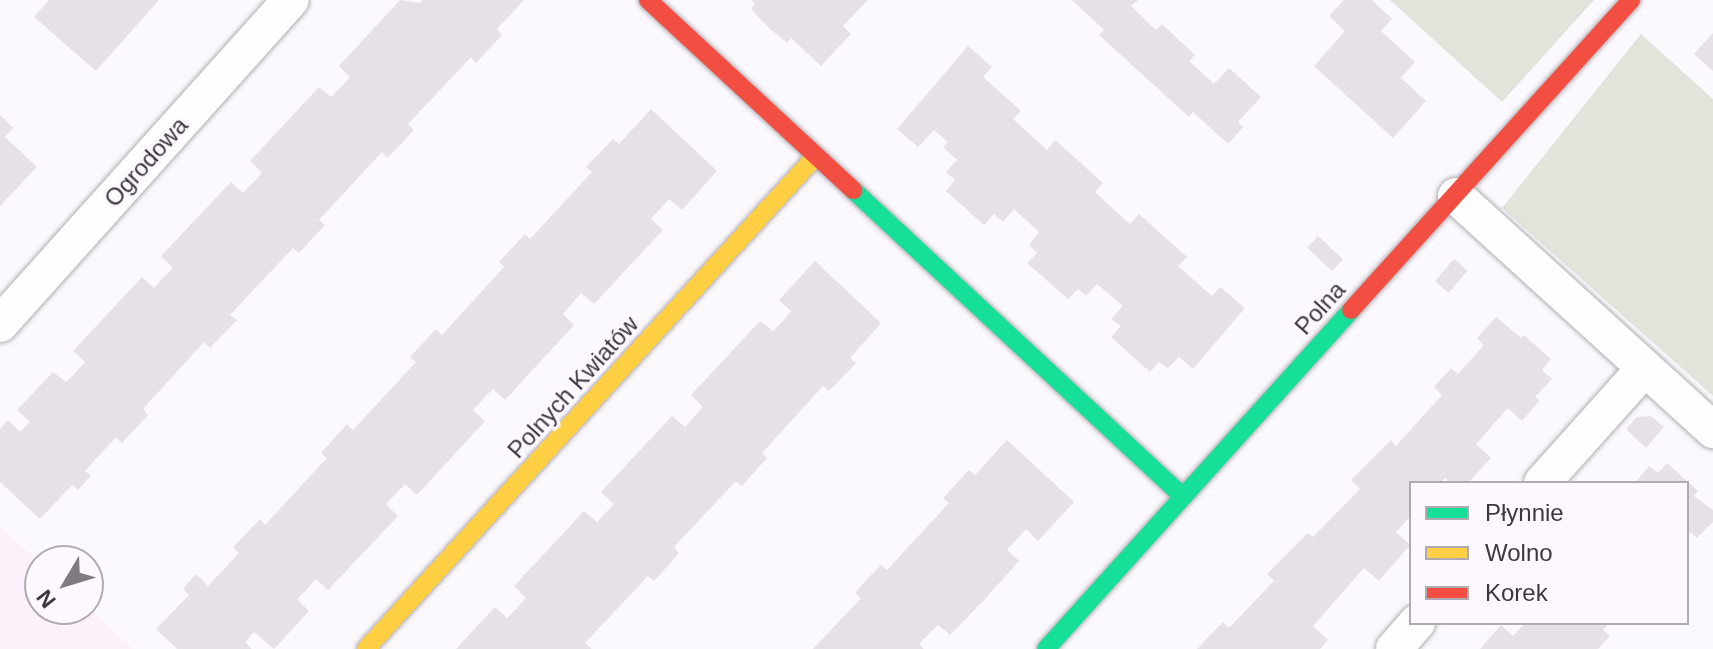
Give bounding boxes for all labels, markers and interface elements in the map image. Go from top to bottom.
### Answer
street label: Ogrodowa [98,111,194,213]
street label: Polna [1289,276,1351,340]
street label: Polnych Kwiatów [502,310,644,464]
legend [1409,481,1689,625]
text: Płynnie [1485,499,1564,526]
text: Wolno [1485,539,1553,566]
north arrow [24,545,104,625]
text: Korek [1485,579,1548,606]
text: N [32,585,61,613]

